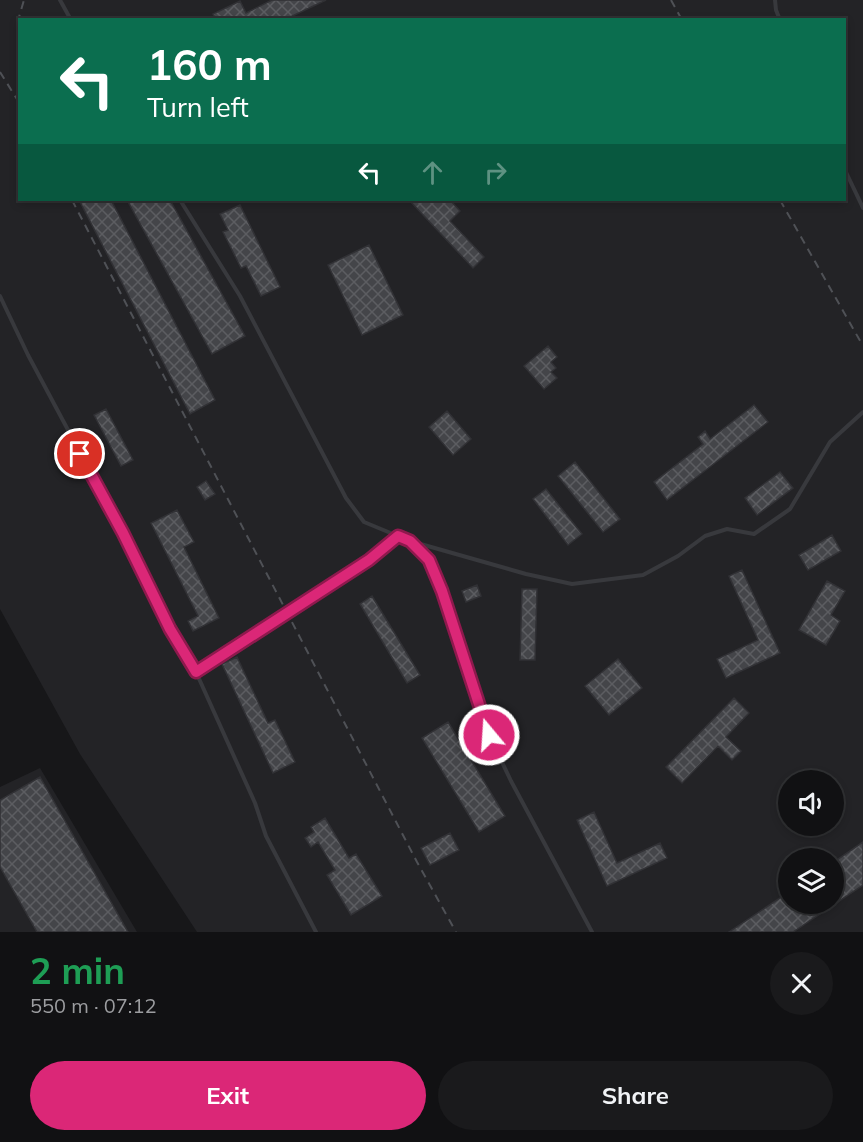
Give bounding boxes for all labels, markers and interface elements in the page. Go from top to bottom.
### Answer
text: 160 m [147,38,272,91]
icon: left [48,42,126,120]
text: Turn left [147,90,249,124]
icon: left [353,156,386,189]
icon: ahead [416,156,449,189]
icon: right [479,156,512,189]
pin [54,428,105,479]
icon: arrive [63,437,96,470]
position arrow [457,703,521,767]
map controls [778,770,844,914]
button: sound [778,770,844,836]
button: layers [778,848,844,914]
text: 2 min [30,948,125,993]
button: close [770,952,833,1015]
text: 550 m · 07:12 [30,993,156,1018]
button: Exit [30,1061,426,1130]
button: Share [438,1061,833,1130]

